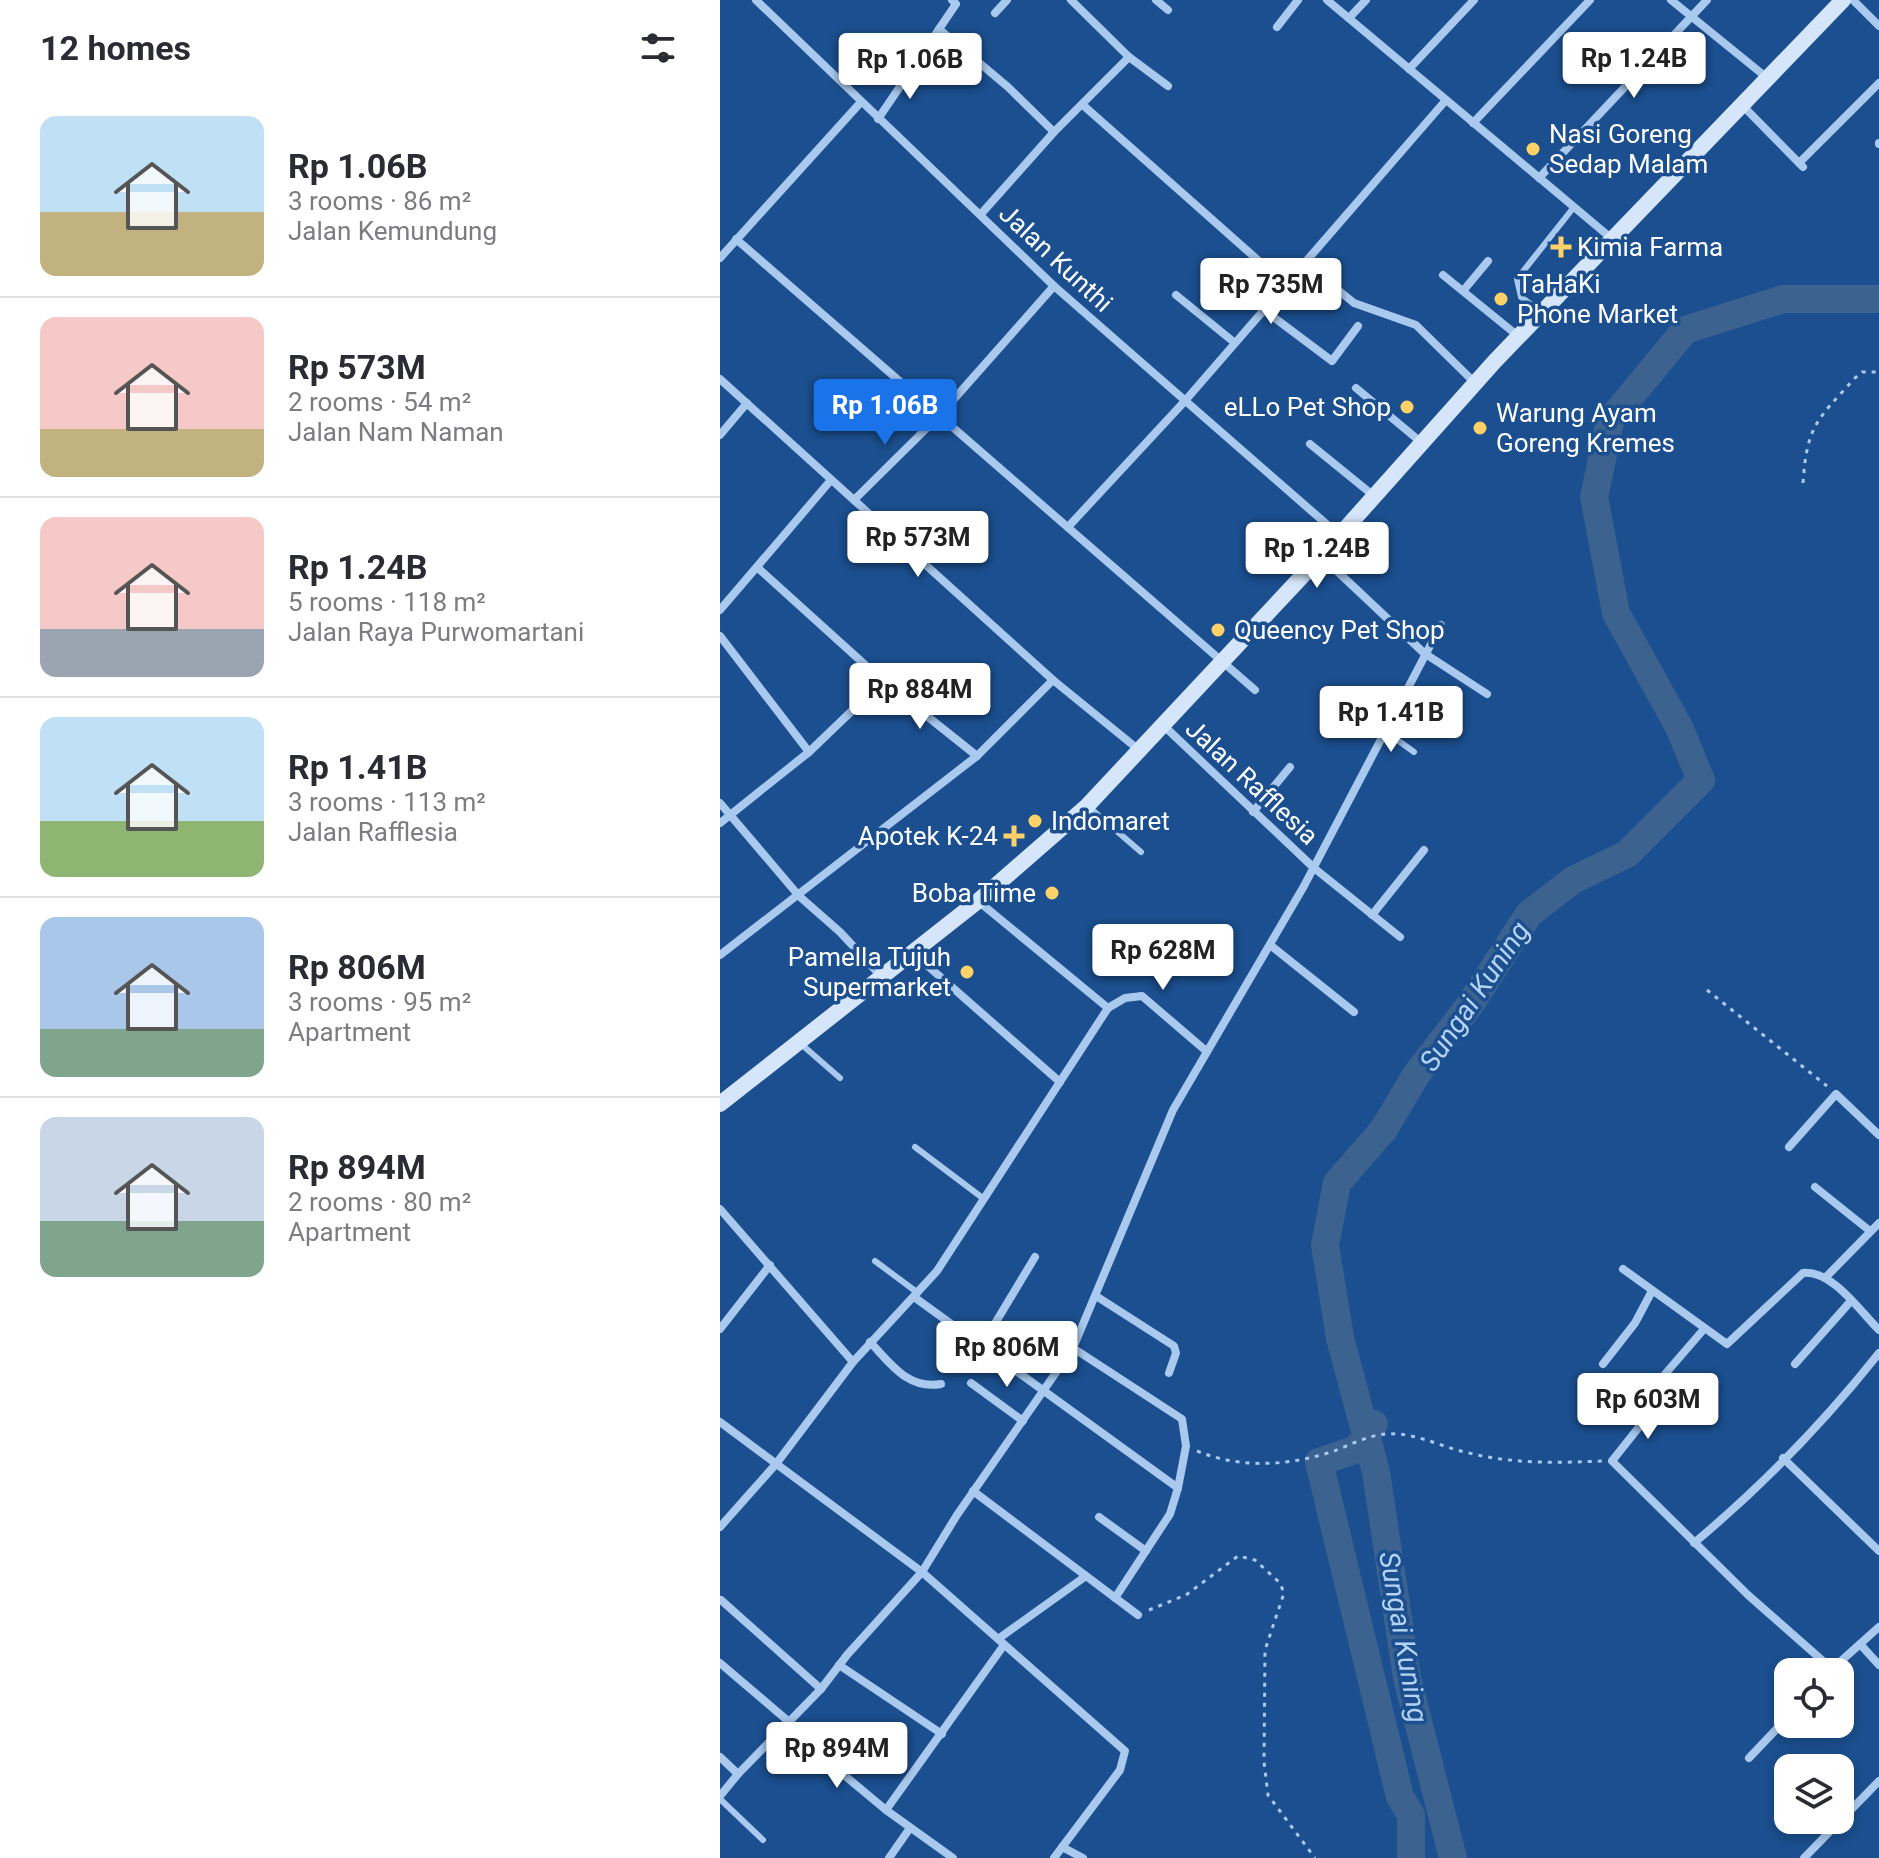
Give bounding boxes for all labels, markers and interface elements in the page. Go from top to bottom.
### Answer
icon: filters [636,26,680,70]
text: 12 homes [40,28,191,68]
pin: Rp 1.24B [1551,32,1717,100]
pin: Rp 1.06B [827,33,993,101]
text: Rp 1.24B [1581,43,1687,73]
text: Rp 1.06B [857,44,963,74]
place label: Nasi Goreng Sedap Malam [1549,119,1708,179]
marker: Nasi Goreng Sedap Malam [1524,140,1542,158]
text: Rp 1.06B [288,146,427,186]
icon: home [104,148,200,244]
text: 3 rooms · 86 m² [288,186,471,216]
street label: Jalan Kunthi [993,198,1119,318]
text: Jalan Kemundung [288,216,497,246]
place label: Kimia Farma [1577,232,1723,262]
marker: Kimia Farma [1552,238,1570,256]
pin: Rp 735M [1197,258,1345,326]
text: Rp 735M [1218,269,1324,299]
place label: TaHaKi Phone Market [1517,269,1678,329]
marker: TaHaKi Phone Market [1492,290,1510,308]
text: Rp 573M [288,347,426,387]
icon: home [104,349,200,445]
pin: Rp 1.06B [802,379,968,447]
text: 2 rooms · 54 m² [288,387,471,417]
text: Rp 1.06B [832,390,938,420]
place label: eLLo Pet Shop [1224,392,1391,422]
marker: eLLo Pet Shop [1398,398,1416,416]
place label: Warung Ayam Goreng Kremes [1496,398,1675,458]
text: Jalan Nam Naman [288,417,504,447]
marker: Warung Ayam Goreng Kremes [1471,419,1489,437]
pin: Rp 573M [844,511,992,579]
text: Rp 573M [865,522,971,552]
pin: Rp 1.24B [1234,522,1400,590]
text: Rp 1.24B [1264,533,1370,563]
text: Rp 1.24B [288,547,427,587]
icon: home [104,549,200,645]
text: 5 rooms · 118 m² [288,587,486,617]
place label: Queency Pet Shop [1234,615,1445,645]
text: Jalan Raya Purwomartani [288,617,584,647]
marker: Queency Pet Shop [1209,621,1227,639]
pin: Rp 884M [846,663,994,731]
text: Rp 884M [867,674,973,704]
pin: Rp 1.41B [1308,686,1474,754]
text: Rp 1.41B [1338,697,1444,727]
street label: Jalan Rafflesia [1180,713,1324,851]
text: Rp 1.41B [288,747,427,787]
icon: home [104,749,200,845]
text: 3 rooms · 113 m² [288,787,486,817]
place label: Indomaret [1051,806,1170,836]
marker: Indomaret [1026,812,1044,830]
text: Jalan Rafflesia [288,817,458,847]
place label: Apotek K-24 [858,821,998,851]
marker: Apotek K-24 [1005,827,1023,845]
place label: Boba Time [912,878,1036,908]
marker: Boba Time [1043,884,1061,902]
water label: Sungai Kuning [1412,915,1537,1077]
pin: Rp 628M [1089,924,1237,992]
text: Rp 628M [1110,935,1216,965]
place label: Pamella Tujuh Supermarket [788,942,951,1002]
text: Rp 806M [288,947,426,987]
icon: home [104,949,200,1045]
marker: Pamella Tujuh Supermarket [958,963,976,981]
text: 3 rooms · 95 m² [288,987,471,1017]
text: Apartment [288,1017,411,1047]
text: Rp 894M [288,1147,426,1187]
icon: home [104,1149,200,1245]
text: 2 rooms · 80 m² [288,1187,471,1217]
text: Apartment [288,1217,411,1247]
pin: Rp 806M [933,1321,1081,1389]
text: Rp 806M [954,1332,1060,1362]
pin: Rp 603M [1574,1373,1722,1441]
text: Rp 603M [1595,1384,1701,1414]
water label: Sungai Kuning [1372,1549,1435,1725]
map controls [1774,1658,1854,1834]
button: locate [1774,1658,1854,1738]
pin: Rp 894M [763,1722,911,1790]
text: Rp 894M [784,1733,890,1763]
button: layers [1774,1754,1854,1834]

